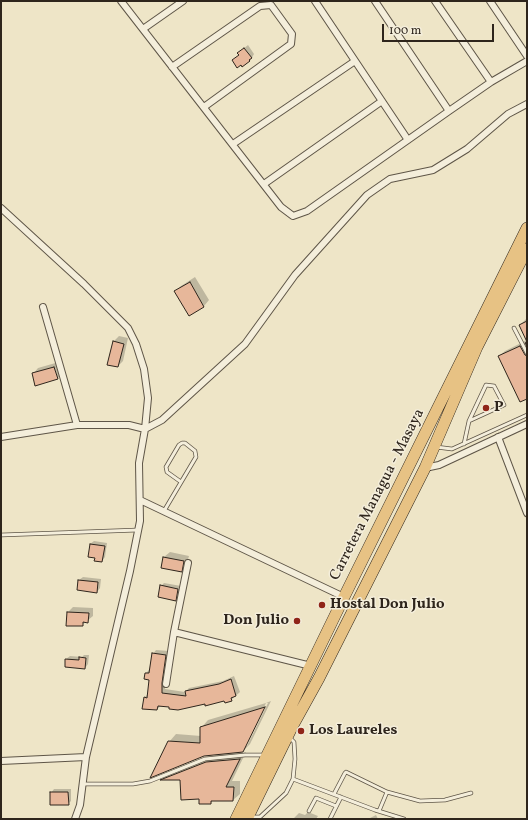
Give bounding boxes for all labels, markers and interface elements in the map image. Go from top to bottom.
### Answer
scale bar [384,16,496,42]
text: 100 m [389,23,421,39]
place label: P [494,399,504,417]
marker: P [481,403,491,413]
street label: Carretera Managua - Masaya [327,406,429,584]
place label: Hostal Don Julio [330,596,445,614]
marker: Hostal Don Julio [317,600,327,610]
place label: Don Julio [223,612,289,630]
marker: Don Julio [292,616,302,626]
place label: Los Laureles [309,722,397,740]
marker: Los Laureles [296,726,306,736]

